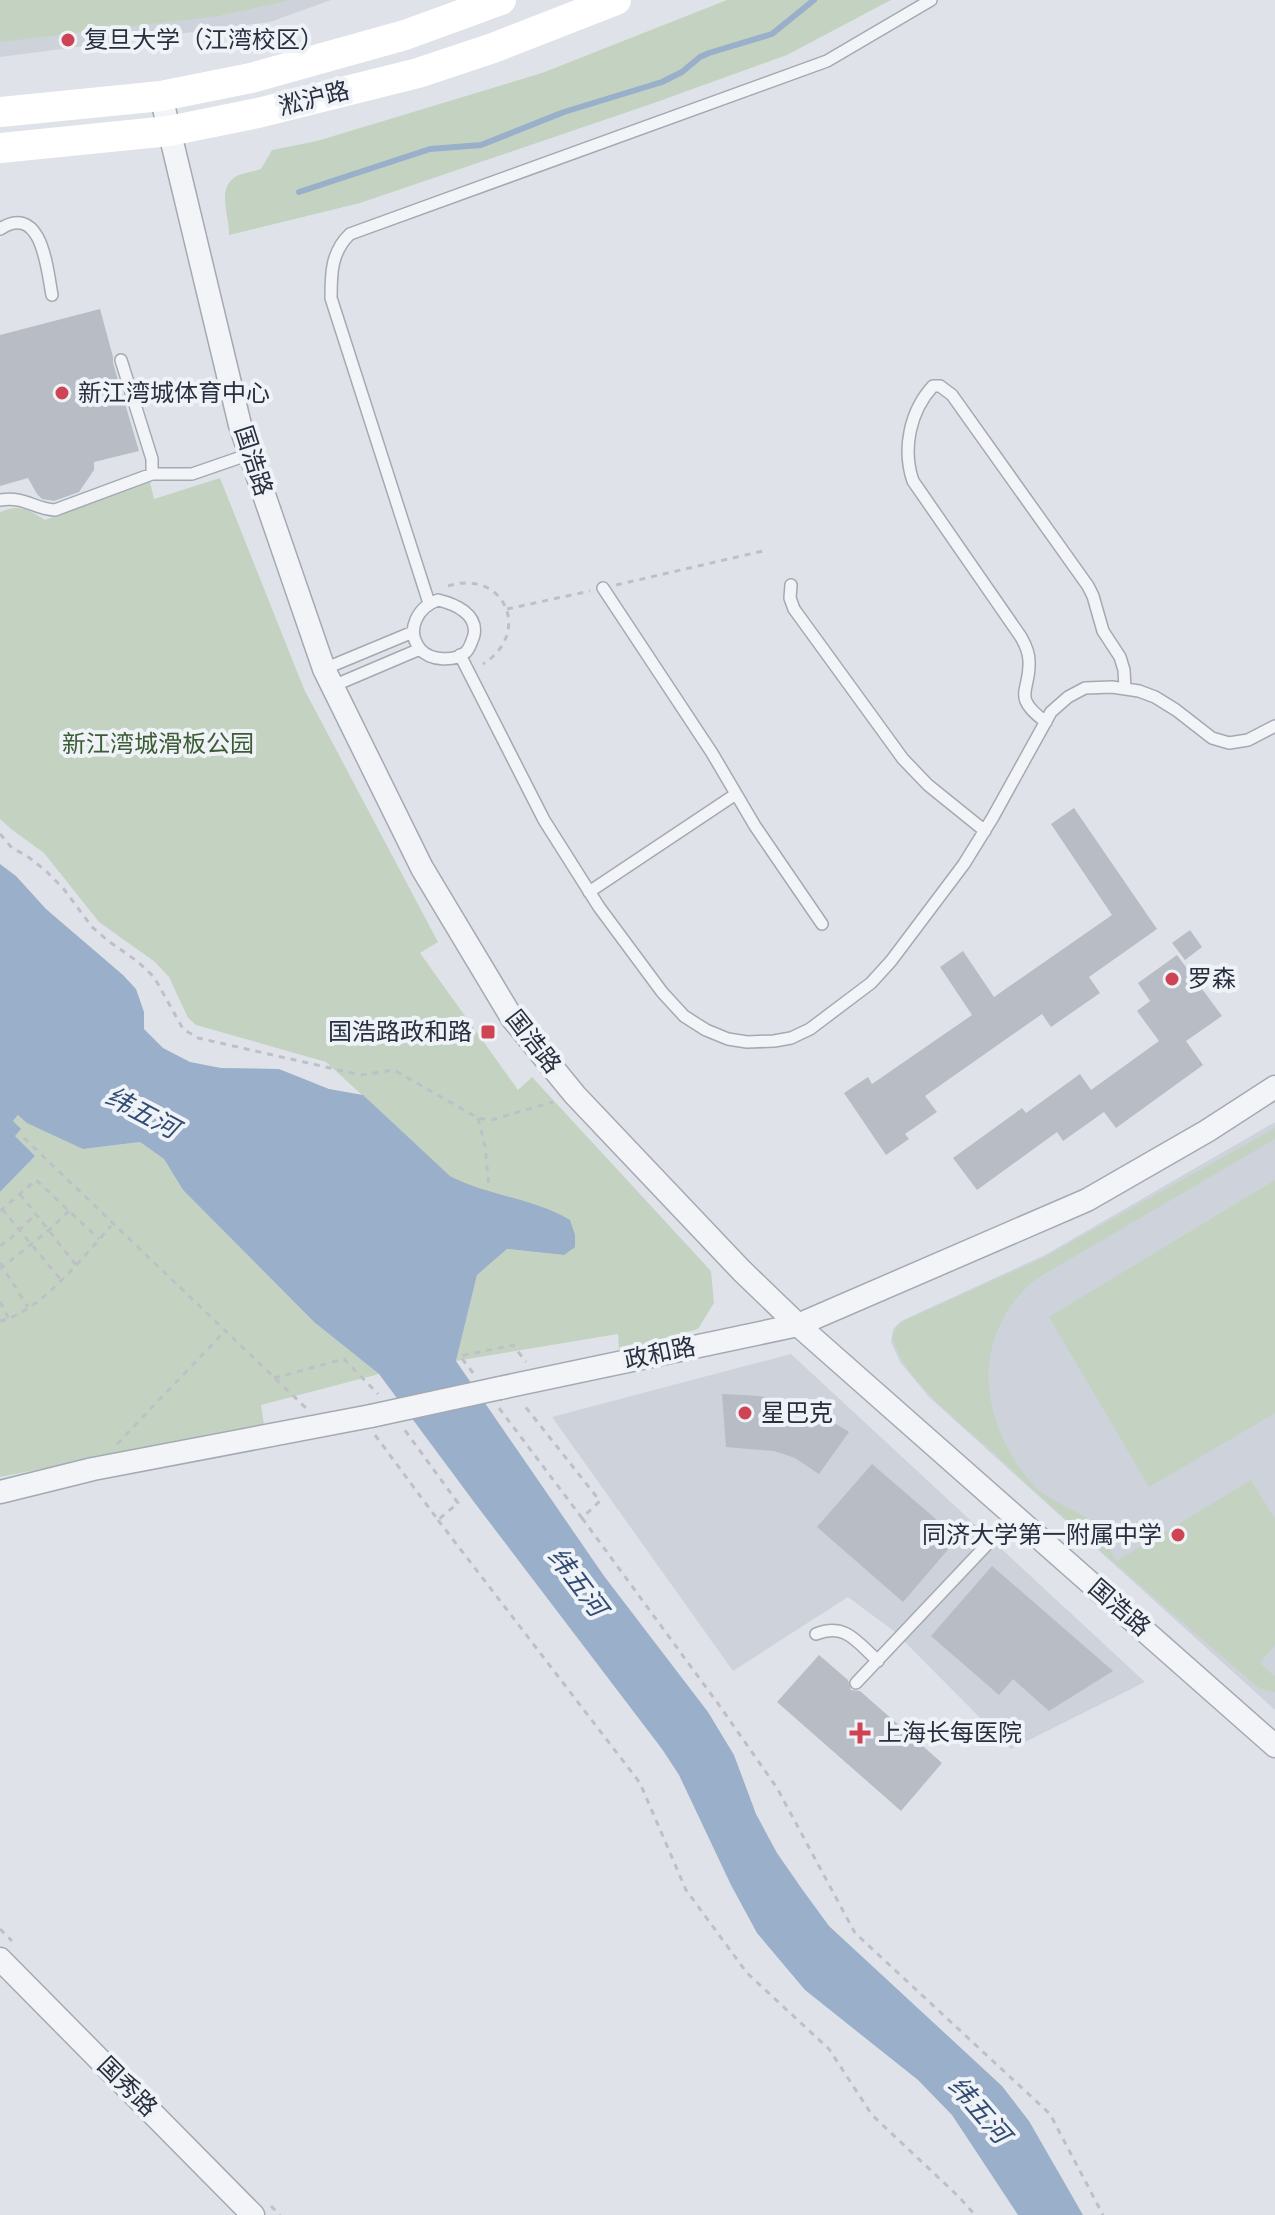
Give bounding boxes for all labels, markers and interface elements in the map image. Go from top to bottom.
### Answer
place label: 复旦大学（江湾校区） [84,26,324,55]
marker: 复旦大学（江湾校区） [59,31,77,49]
street label: 淞沪路 [276,76,352,122]
place label: 新江湾城体育中心 [78,379,270,408]
marker: 新江湾城体育中心 [53,384,71,402]
street label: 国浩路 [228,422,278,500]
park label: 新江湾城滑板公园 [62,730,254,759]
place label: 罗森 [1188,965,1236,994]
marker: 罗森 [1163,970,1181,988]
street label: 国浩路 [499,1005,567,1079]
place label: 国浩路政和路 [328,1018,472,1047]
marker: 国浩路政和路 [479,1023,497,1041]
water label: 纬五河 [100,1081,188,1147]
street label: 政和路 [622,1332,698,1376]
place label: 星巴克 [761,1399,833,1428]
marker: 星巴克 [736,1404,754,1422]
place label: 同济大学第一附属中学 [922,1521,1162,1550]
marker: 同济大学第一附属中学 [1169,1526,1187,1544]
water label: 纬五河 [541,1542,616,1626]
street label: 国浩路 [1082,1573,1156,1643]
place label: 上海长每医院 [878,1719,1022,1748]
marker: 上海长每医院 [849,1722,871,1744]
street label: 国秀路 [91,2051,163,2123]
water label: 纬五河 [942,2070,1020,2153]

